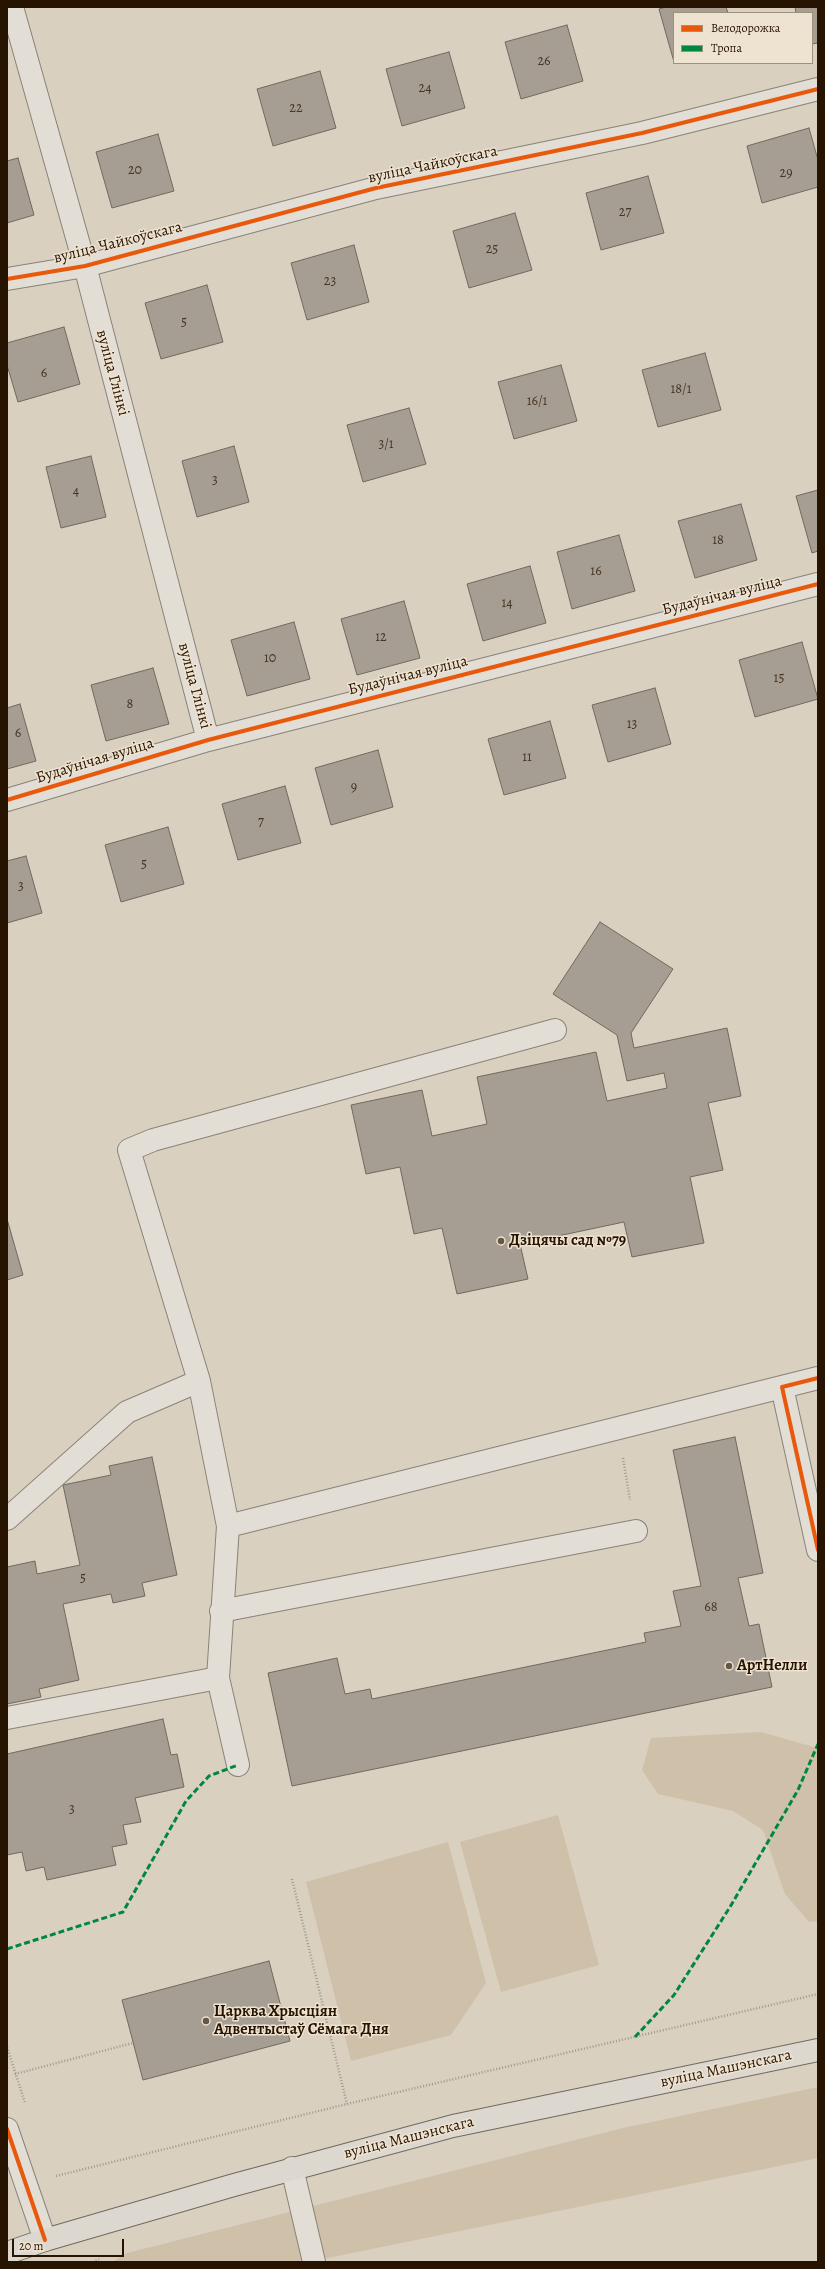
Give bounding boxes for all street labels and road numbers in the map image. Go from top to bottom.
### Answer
street label: вуліца Чайкоўскага [366,142,500,188]
street label: вуліца Чайкоўскага [52,218,184,268]
street label: вуліца Глінкі [91,328,133,418]
street label: Будаўнічая вуліца [660,572,784,620]
street label: вуліца Глінкі [173,641,215,731]
street label: Будаўнічая вуліца [346,652,470,700]
street label: Будаўнічая вуліца [34,734,156,788]
street label: вуліца Машэнскага [659,2046,793,2092]
street label: вуліца Машэнскага [342,2113,476,2163]

